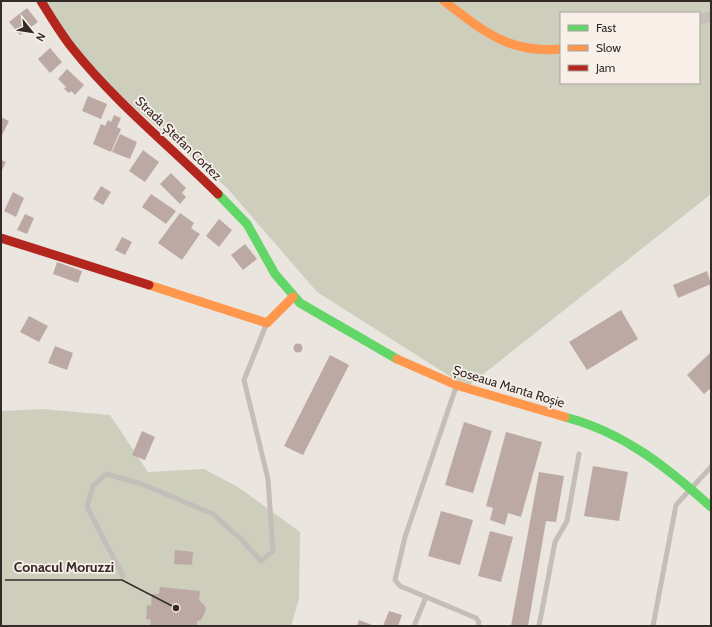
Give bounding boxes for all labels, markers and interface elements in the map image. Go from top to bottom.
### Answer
north arrow [12,12,52,52]
legend [560,12,700,84]
text: Fast [596,20,616,35]
text: N [33,30,49,44]
text: Slow [596,40,621,55]
text: Jam [595,60,615,75]
street label: Strada Ștefan Cortez [132,93,226,184]
street label: Șoseaua Manta Roșie [451,361,567,412]
callout: Conacul Moruzzi [5,554,122,580]
text: Conacul Moruzzi [14,558,114,576]

